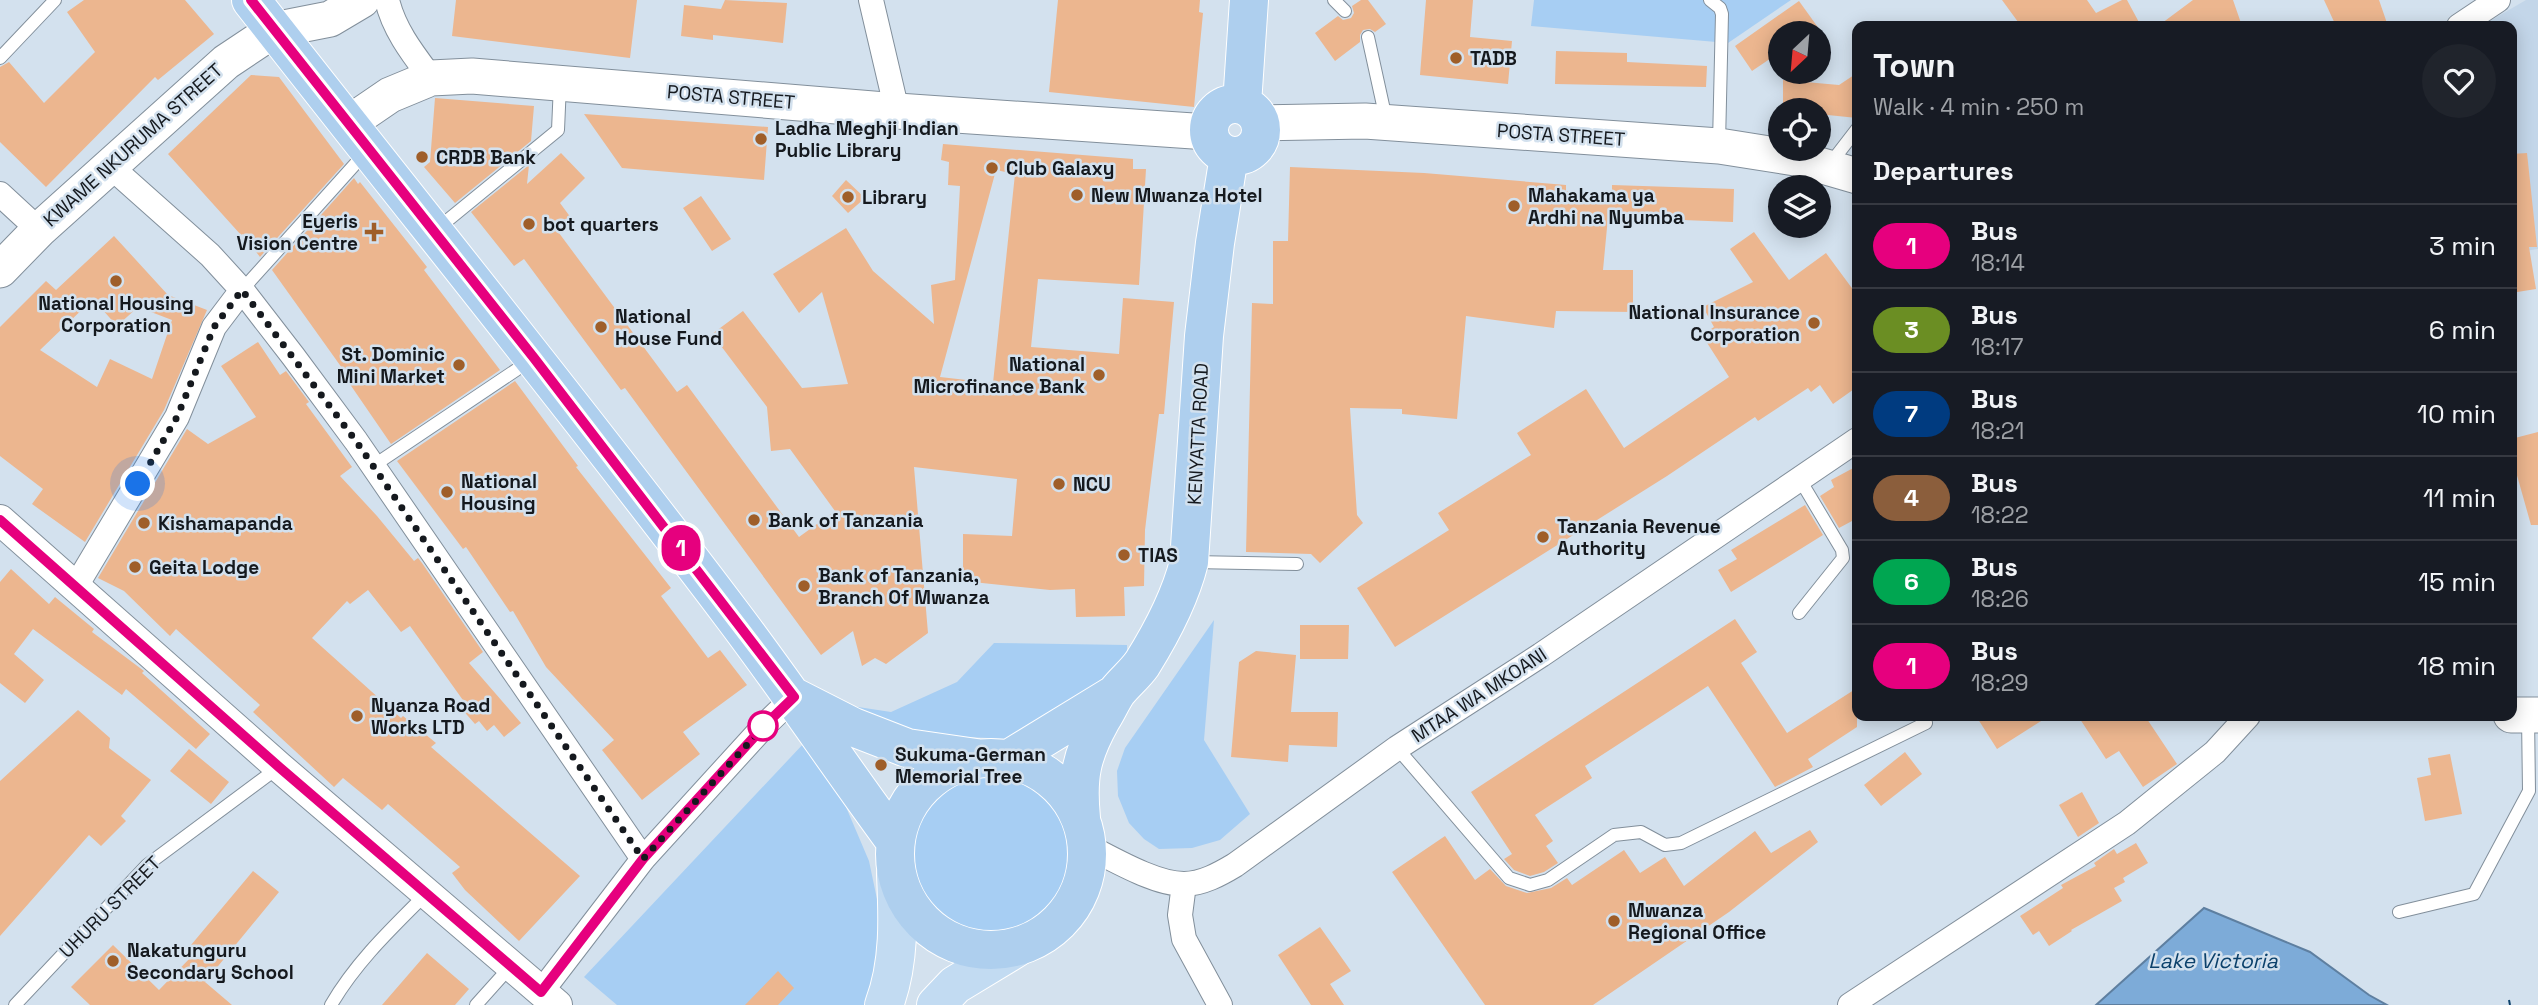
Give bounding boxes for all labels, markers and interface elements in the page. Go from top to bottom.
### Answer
north arrow [1768,21,1830,84]
map controls [1768,21,1831,238]
button: heart [2422,44,2496,118]
text: Town [1873,45,1956,87]
place label: TADB [1470,46,1517,71]
marker: TADB [1448,50,1464,66]
street label: KWAME NKURUMA STREET [38,58,228,232]
street label: POSTA STREET [666,79,796,115]
text: Walk · 4 min · 250 m [1873,92,2084,122]
button: locate [1768,98,1831,161]
place label: Ladha Meghji Indian Public Library [775,116,959,163]
street label: POSTA STREET [1496,118,1626,152]
marker: Ladha Meghji Indian Public Library [753,131,769,147]
place label: CRDB Bank [436,145,536,170]
marker: CRDB Bank [414,149,430,165]
text: Departures [1873,154,2014,188]
place label: Club Galaxy [1006,156,1115,181]
marker: Club Galaxy [984,160,1000,176]
button: layers [1768,175,1831,238]
place label: New Mwanza Hotel [1091,183,1263,208]
place label: Mahakama ya Ardhi na Nyumba [1528,183,1684,230]
place label: Library [862,185,927,210]
marker: New Mwanza Hotel [1069,187,1085,203]
marker: Library [840,189,856,205]
marker: Mahakama ya Ardhi na Nyumba [1506,198,1522,214]
place label: Eyeris Vision Centre [237,209,358,256]
place label: bot quarters [543,212,659,237]
text: Bus [1971,214,2018,248]
marker: bot quarters [521,216,537,232]
marker: Eyeris Vision Centre [364,222,384,242]
text: 3 min [2429,229,2496,263]
text: 1 [1906,230,1917,261]
text: 18:14 [1971,248,2025,278]
marker: National Housing Corporation [108,273,124,289]
place label: National Housing Corporation [38,291,194,338]
text: Bus [1971,298,2018,332]
place label: National Insurance Corporation [1629,300,1800,347]
place label: National House Fund [615,304,722,351]
text: 6 min [2429,313,2496,347]
text: 3 [1904,314,1919,345]
marker: National Insurance Corporation [1806,315,1822,331]
marker: National House Fund [593,319,609,335]
text: 18:17 [1971,332,2023,362]
place label: St. Dominic Mini Market [337,342,445,389]
place label: National Microfinance Bank [913,352,1085,399]
marker: St. Dominic Mini Market [451,357,467,373]
street label: KENYATTA ROAD [1182,362,1214,506]
marker: National Microfinance Bank [1091,367,1107,383]
text: Bus [1971,382,2018,416]
text: 10 min [2417,397,2496,431]
text: 7 [1905,398,1918,429]
text: 18:21 [1971,416,2024,446]
your location [120,466,155,501]
text: Bus [1971,466,2018,500]
place label: National Housing [461,469,537,516]
place label: NCU [1073,472,1111,497]
marker: NCU [1051,476,1067,492]
text: 11 min [2423,481,2496,515]
text: 4 [1904,482,1919,513]
marker: National Housing [439,484,455,500]
text: 18:22 [1971,500,2029,530]
place label: Bank of Tanzania [768,508,924,533]
place label: Kishamapanda [158,511,293,536]
marker: Bank of Tanzania [746,512,762,528]
place label: Tanzania Revenue Authority [1557,514,1721,561]
marker: Kishamapanda [136,515,152,531]
line badge: 1 [658,525,704,571]
marker: Tanzania Revenue Authority [1535,529,1551,545]
text: 1 [676,532,686,563]
place label: TIAS [1138,543,1178,568]
marker: TIAS [1116,547,1132,563]
text: Bus [1971,550,2018,584]
place label: Geita Lodge [149,555,259,580]
marker: Geita Lodge [127,559,143,575]
place label: Bank of Tanzania, Branch Of Mwanza [818,563,989,610]
text: 15 min [2418,565,2496,599]
text: 6 [1904,566,1919,597]
marker: Bank of Tanzania, Branch Of Mwanza [796,578,812,594]
text: 18:26 [1971,584,2029,614]
text: Bus [1971,634,2018,668]
street label: MTAA WA MKOANI [1407,642,1551,748]
text: 18 min [2418,649,2496,683]
text: 1 [1906,650,1917,681]
text: 18:29 [1971,668,2029,698]
place label: Nyanza Road Works LTD [371,693,490,740]
marker: Nyanza Road Works LTD [349,708,365,724]
unlabelled marker [748,711,778,741]
place label: Sukuma-German Memorial Tree [895,742,1046,789]
marker: Sukuma-German Memorial Tree [873,757,889,773]
street label: UHURU STREET [54,851,166,963]
place label: Mwanza Regional Office [1628,898,1766,945]
marker: Mwanza Regional Office [1606,913,1622,929]
place label: Nakatunguru Secondary School [127,938,294,985]
water label: Lake Victoria [2148,947,2279,974]
marker: Nakatunguru Secondary School [105,953,121,969]

